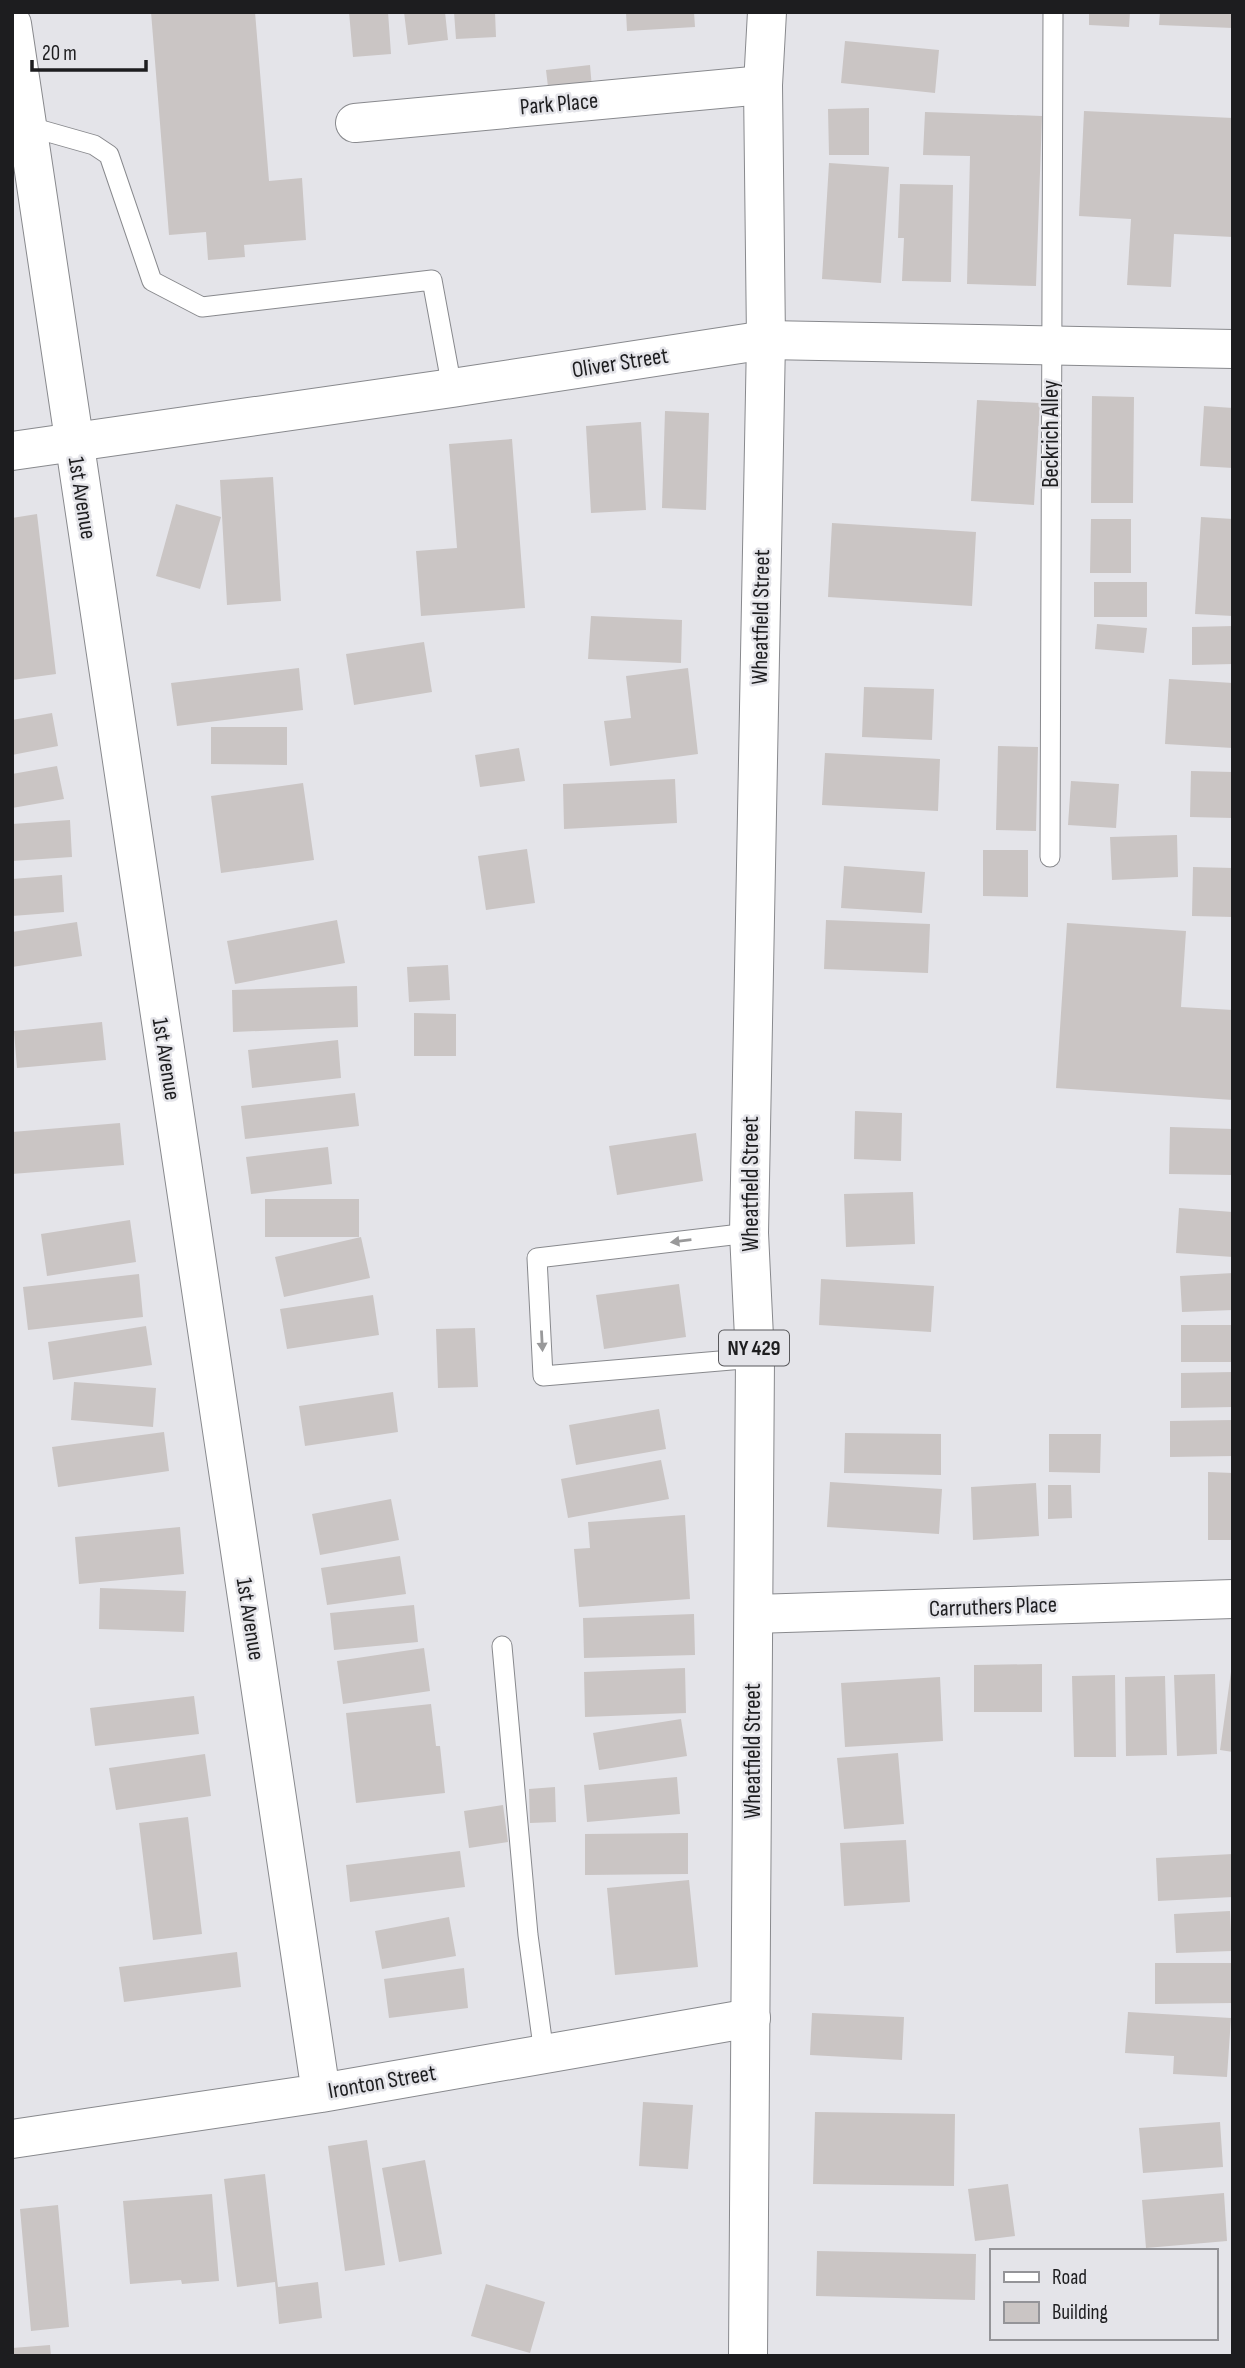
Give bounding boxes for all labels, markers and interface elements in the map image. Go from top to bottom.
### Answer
scale bar [32,28,145,72]
text: 20 m [42,41,77,66]
street label: Park Place [519,87,599,121]
street label: Oliver Street [570,342,670,384]
street label: Beckrich Alley [1037,380,1065,488]
street label: 1st Avenue [62,455,102,541]
street label: Wheatfield Street [746,549,776,685]
street label: 1st Avenue [146,1016,186,1102]
street label: Wheatfield Street [737,1116,765,1252]
one-way arrow [670,1235,692,1246]
one-way arrow [536,1330,547,1352]
road number: NY 429 [719,1330,789,1366]
street label: 1st Avenue [230,1576,270,1662]
street label: Carruthers Place [929,1591,1057,1623]
street label: Wheatfield Street [739,1683,767,1819]
street label: Ironton Street [326,2059,438,2105]
legend [990,2249,1217,2340]
text: Road [1052,2265,1087,2290]
text: Building [1052,2300,1108,2325]

